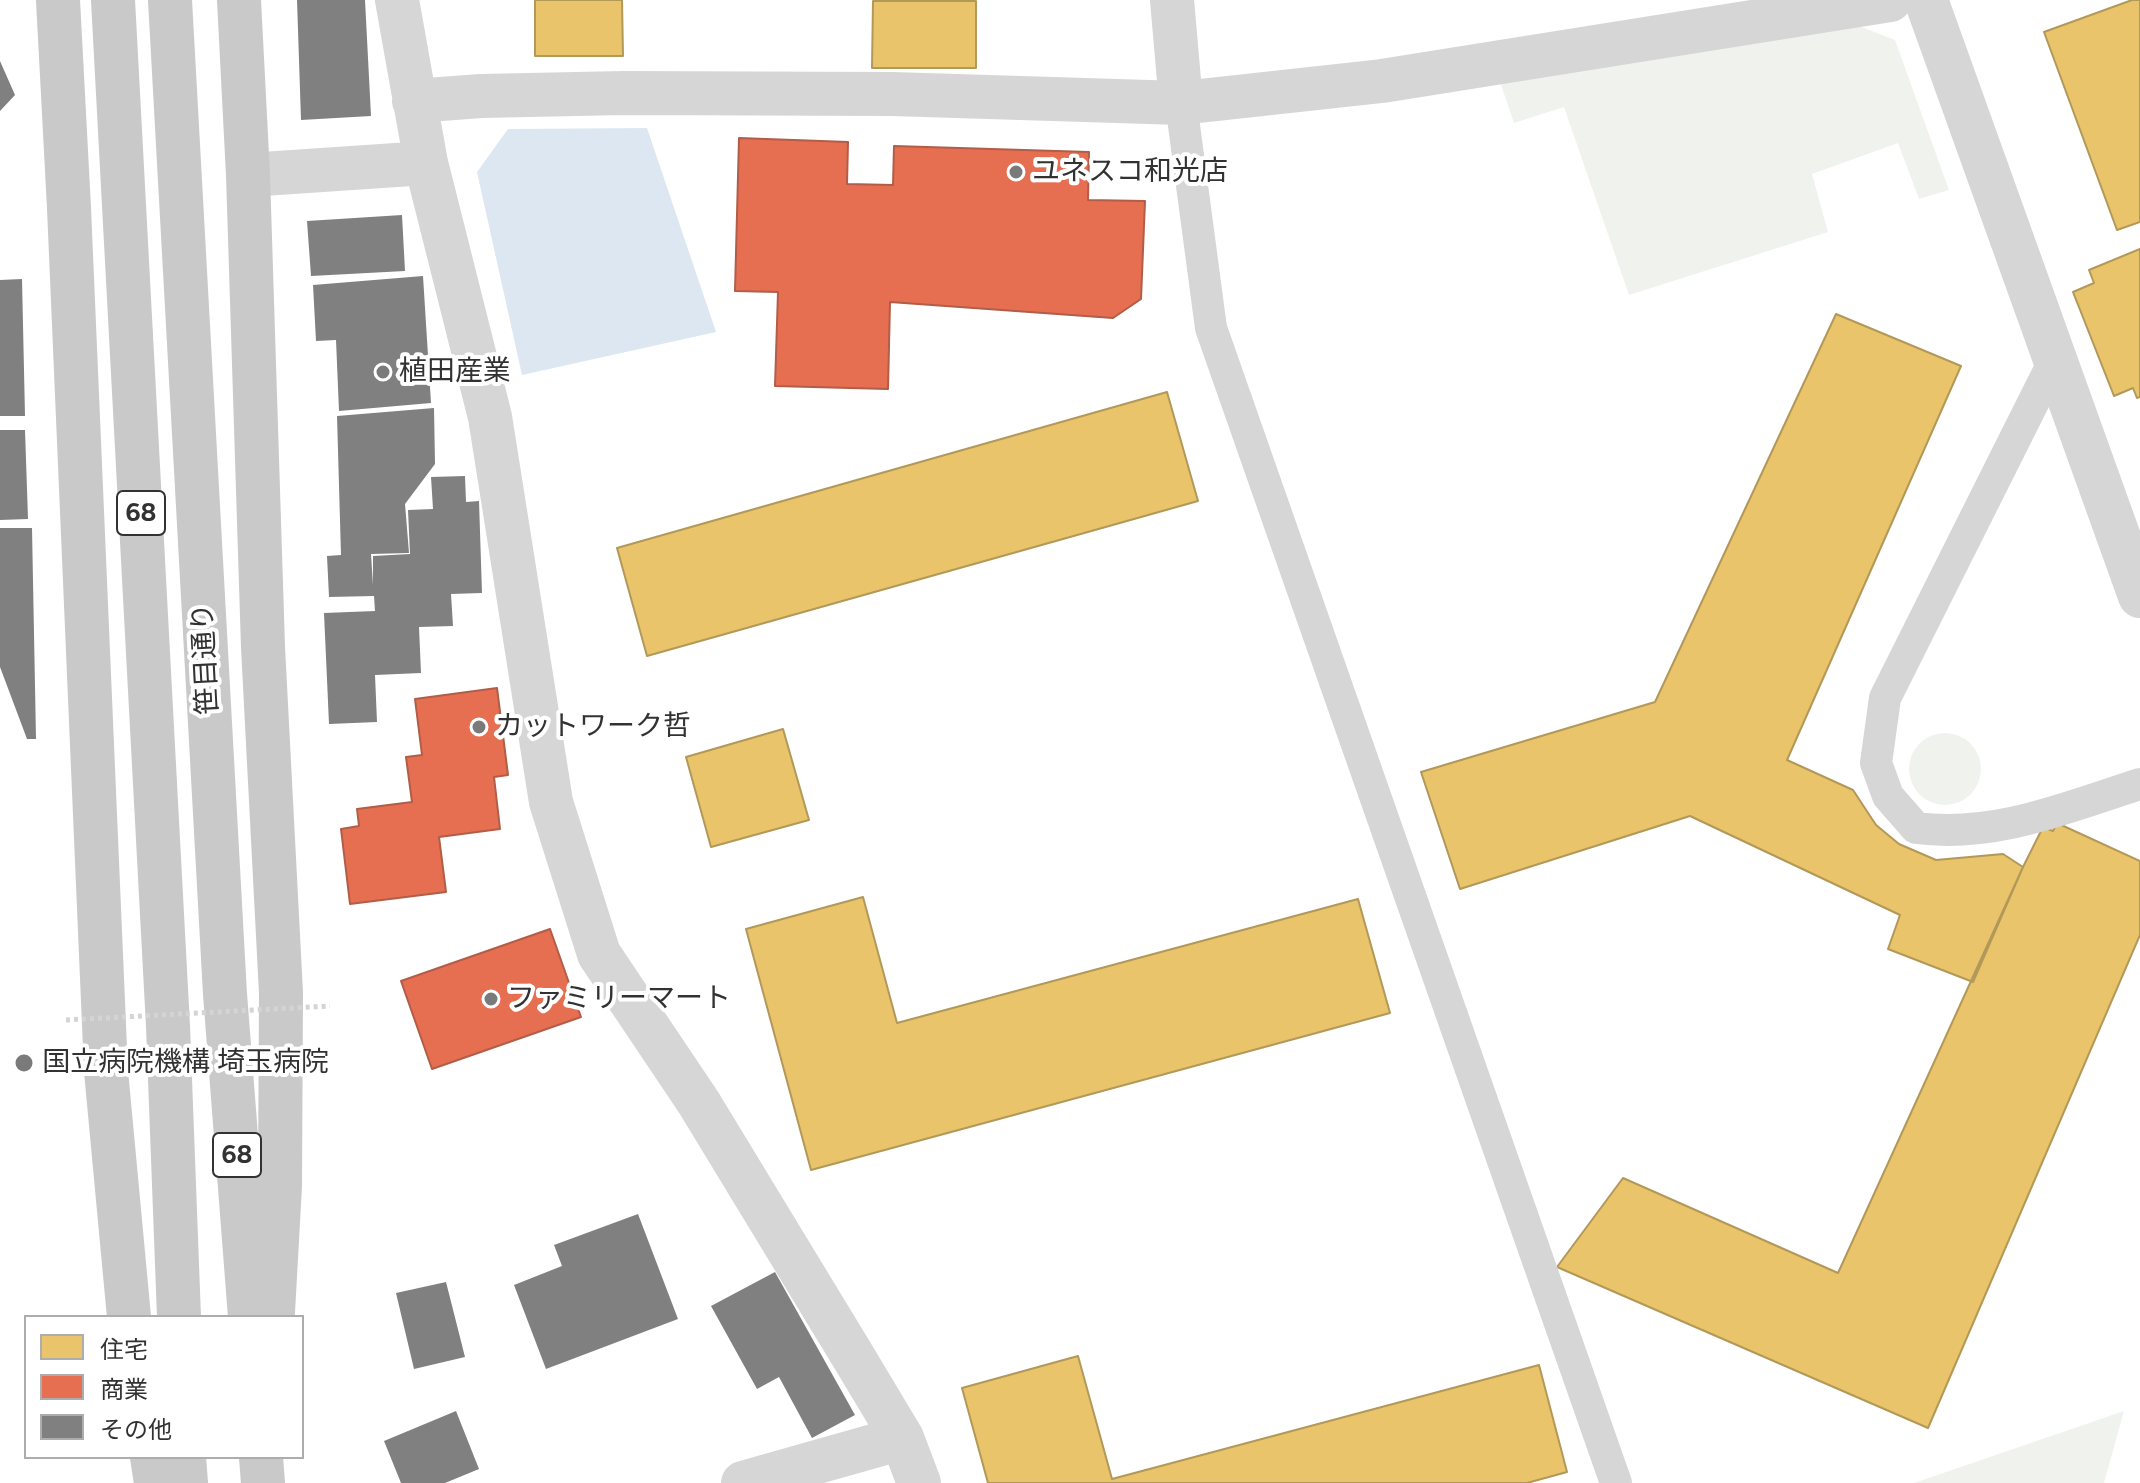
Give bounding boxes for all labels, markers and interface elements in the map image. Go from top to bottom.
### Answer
place label: ユネスコ和光店 [1032,155,1228,189]
marker: ユネスコ和光店 [1007,163,1025,181]
place label: 植田産業 [399,355,511,389]
marker: 植田産業 [374,363,392,381]
road number: 68 [117,491,165,535]
street label: 笹目通り [186,602,226,716]
place label: カットワーク哲 [495,710,691,744]
marker: カットワーク哲 [470,718,488,736]
place label: ファミリーマート [507,982,731,1016]
marker: ファミリーマート [482,990,500,1008]
place label: 国立病院機構 埼玉病院 [42,1046,329,1080]
marker: 国立病院機構 埼玉病院 [13,1052,35,1074]
road number: 68 [213,1133,261,1177]
legend [24,1315,304,1459]
text: 住宅 [100,1335,148,1364]
text: 商業 [100,1375,148,1404]
text: その他 [100,1415,172,1444]

